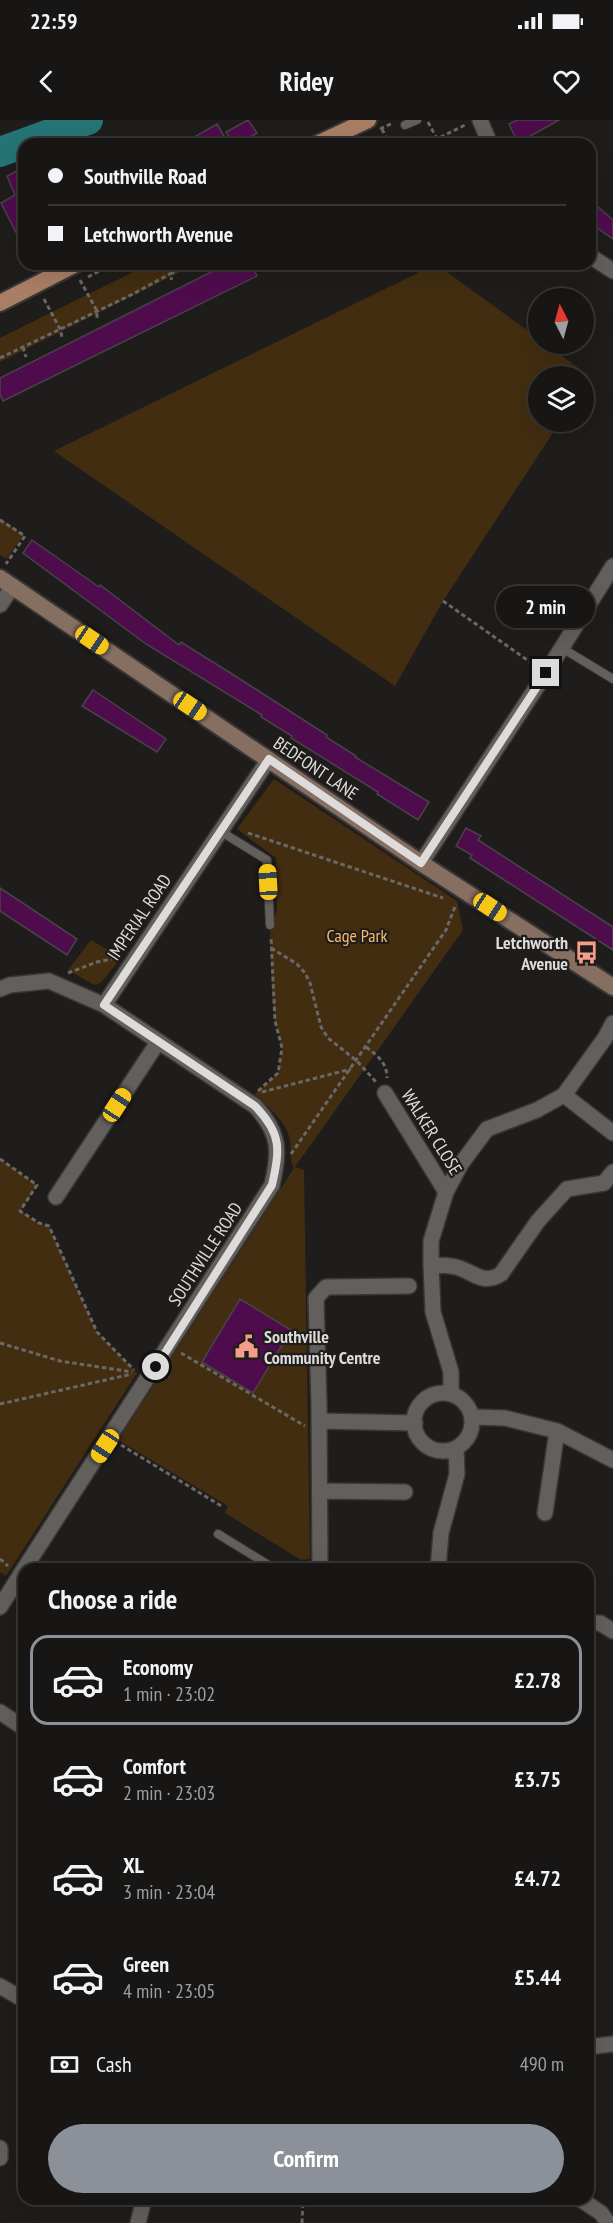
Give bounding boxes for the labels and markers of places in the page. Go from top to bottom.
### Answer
place label: Letchworth Avenue [496,931,568,975]
bus stop icon: Letchworth Avenue [573,939,599,965]
place label: Southville Community Centre [264,1325,381,1369]
public building icon: Southville Community Centre [233,1333,259,1359]

